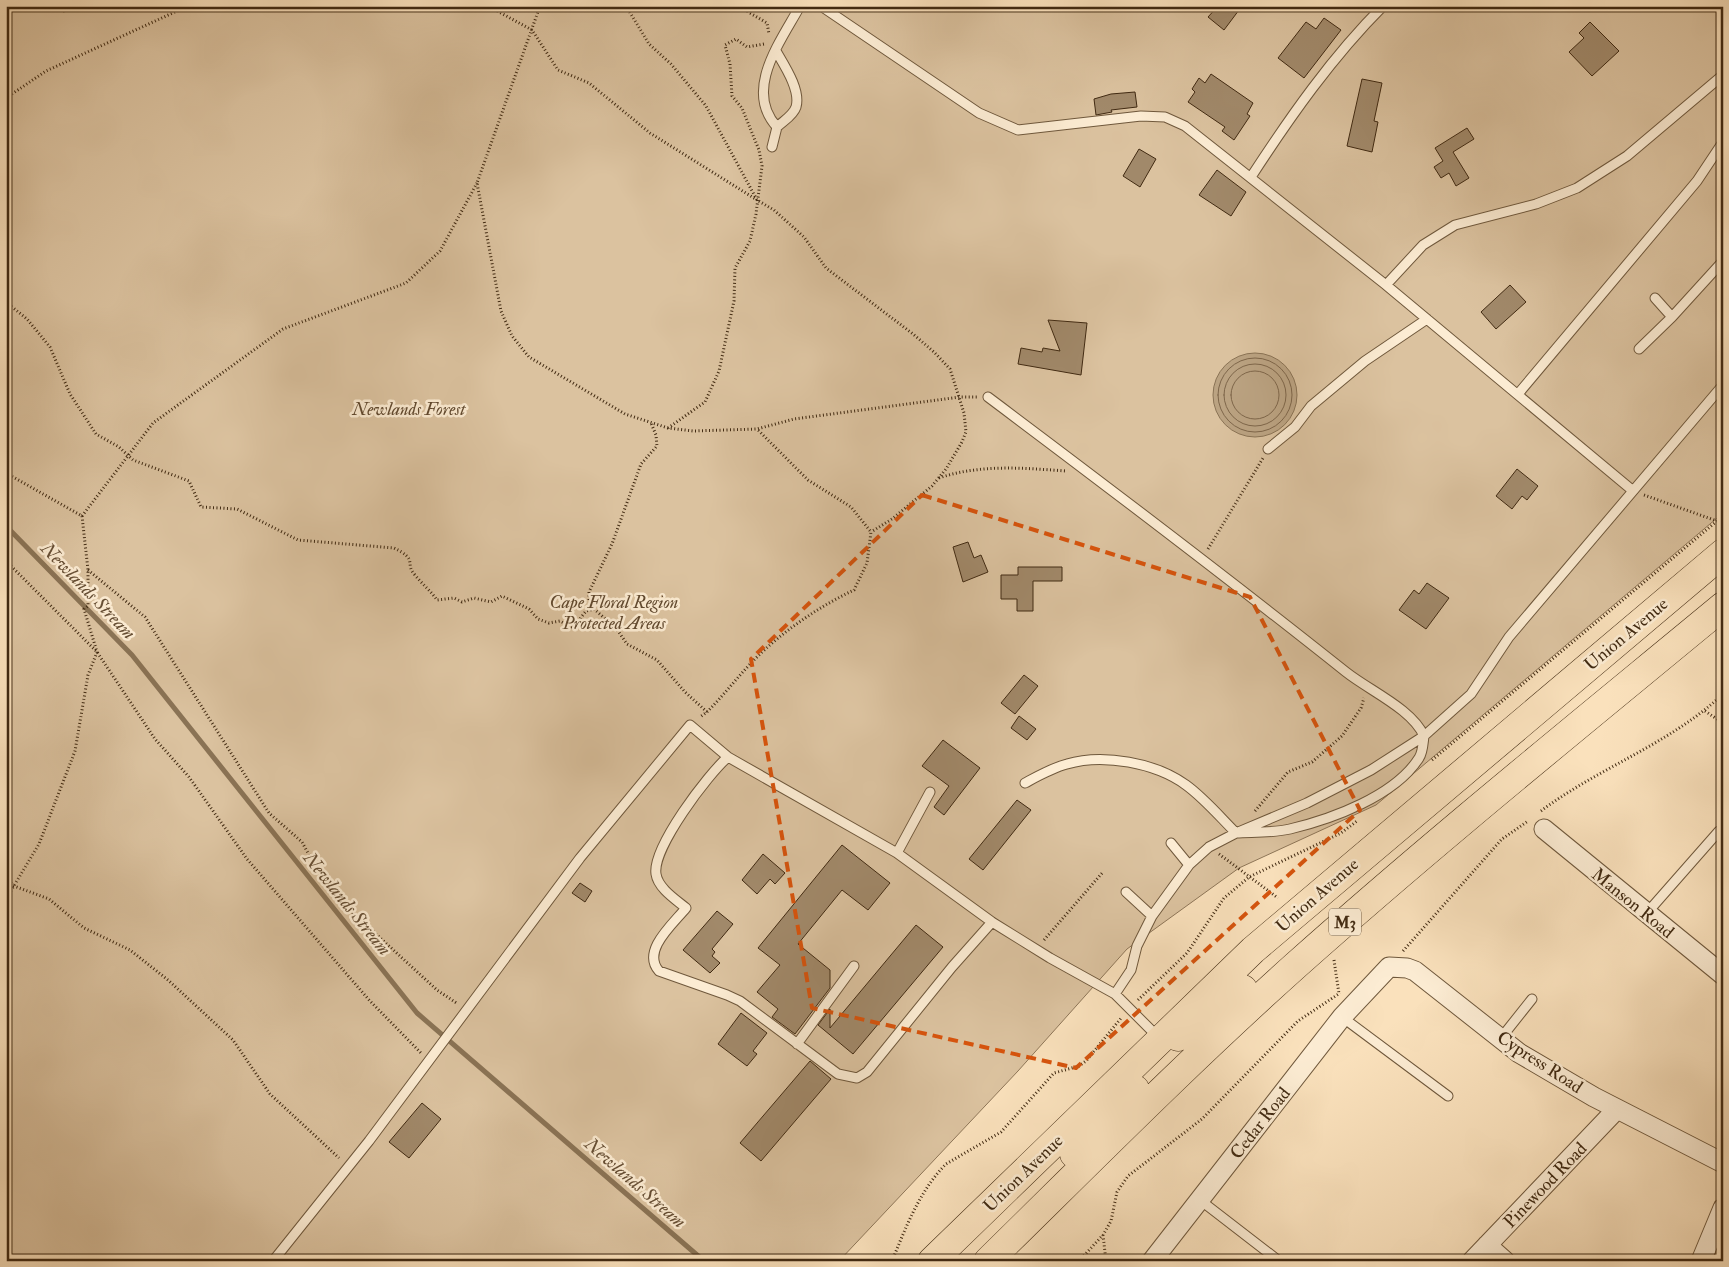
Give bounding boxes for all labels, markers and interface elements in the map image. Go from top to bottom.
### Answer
park label: Newlands Forest [352,398,466,421]
water label: Newlands Stream [35,536,141,645]
park label: Cape Floral Region Protected Areas [550,591,678,635]
street label: Union Avenue [1580,592,1673,676]
water label: Newlands Stream [297,846,397,961]
street label: Union Avenue [1271,853,1364,938]
street label: Manson Road [1587,863,1679,944]
road number: M3 [1329,909,1361,936]
street label: Cypress Road [1492,1026,1587,1099]
street label: Cedar Road [1225,1083,1296,1164]
street label: Union Avenue [978,1129,1069,1217]
water label: Newlands Stream [579,1132,691,1234]
street label: Pinewood Road [1499,1137,1592,1233]

